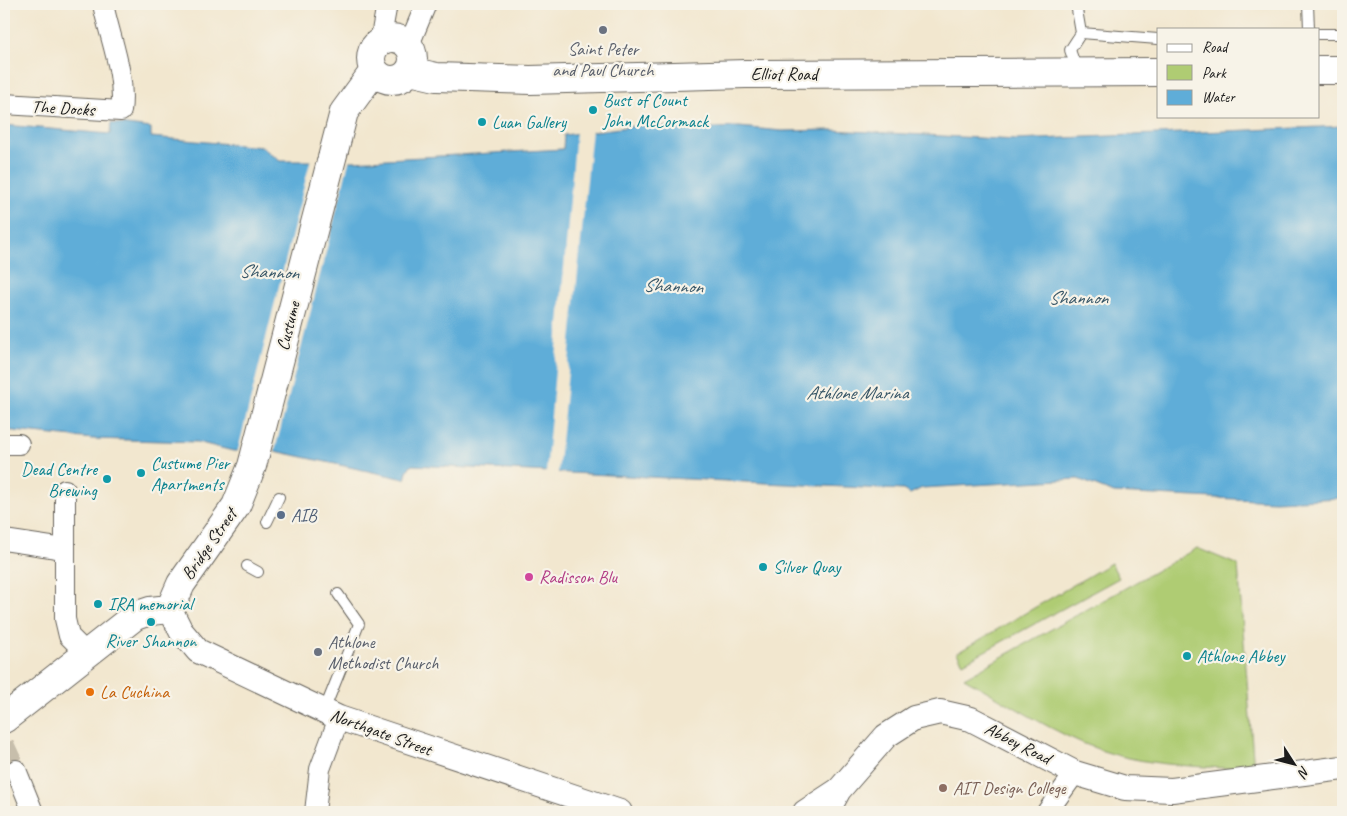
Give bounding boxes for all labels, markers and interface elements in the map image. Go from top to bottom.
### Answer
marker: Saint Peter and Paul Church [597,24,609,36]
legend [1157,28,1320,118]
place label: Saint Peter and Paul Church [552,38,655,81]
text: Road [1202,38,1229,57]
street label: Elliot Road [751,63,820,85]
text: Park [1202,64,1227,83]
text: Water [1202,88,1236,107]
place label: Bust of Count John McCormack [602,89,710,132]
street label: The Docks [31,95,97,121]
marker: Bust of Count John McCormack [587,104,599,116]
place label: Luan Gallery [492,111,568,133]
marker: Luan Gallery [476,116,488,128]
water label: Shannon [239,259,300,285]
water label: Shannon [643,273,704,299]
water label: Shannon [1048,286,1109,310]
street label: Custume [271,298,305,353]
water label: Athlone Marina [806,381,910,405]
place label: Custume Pier Apartments [151,452,232,495]
place label: Dead Centre Brewing [21,458,99,501]
marker: Custume Pier Apartments [135,467,147,479]
marker: Dead Centre Brewing [101,473,113,485]
street label: Bridge Street [176,502,243,584]
place label: AIB [291,504,318,526]
marker: AIB [275,509,287,521]
place label: Silver Quay [773,556,842,578]
marker: Silver Quay [757,561,769,573]
place label: Radisson Blu [539,566,618,588]
marker: Radisson Blu [523,571,535,583]
place label: IRA memorial [108,593,195,615]
marker: IRA memorial [92,598,104,610]
marker: River Shannon [145,616,157,628]
place label: River Shannon [106,630,197,652]
place label: Athlone Methodist Church [328,631,439,674]
place label: Athlone Abbey [1197,645,1286,667]
marker: Athlone Methodist Church [312,646,324,658]
marker: Athlone Abbey [1181,650,1193,662]
place label: La Cuchina [100,681,170,703]
marker: La Cuchina [84,686,96,698]
street label: Northgate Street [327,703,437,761]
street label: Abbey Road [981,717,1057,770]
north arrow [1270,738,1320,788]
text: N [1293,763,1314,782]
place label: AIT Design College [953,777,1067,799]
marker: AIT Design College [937,782,949,794]

